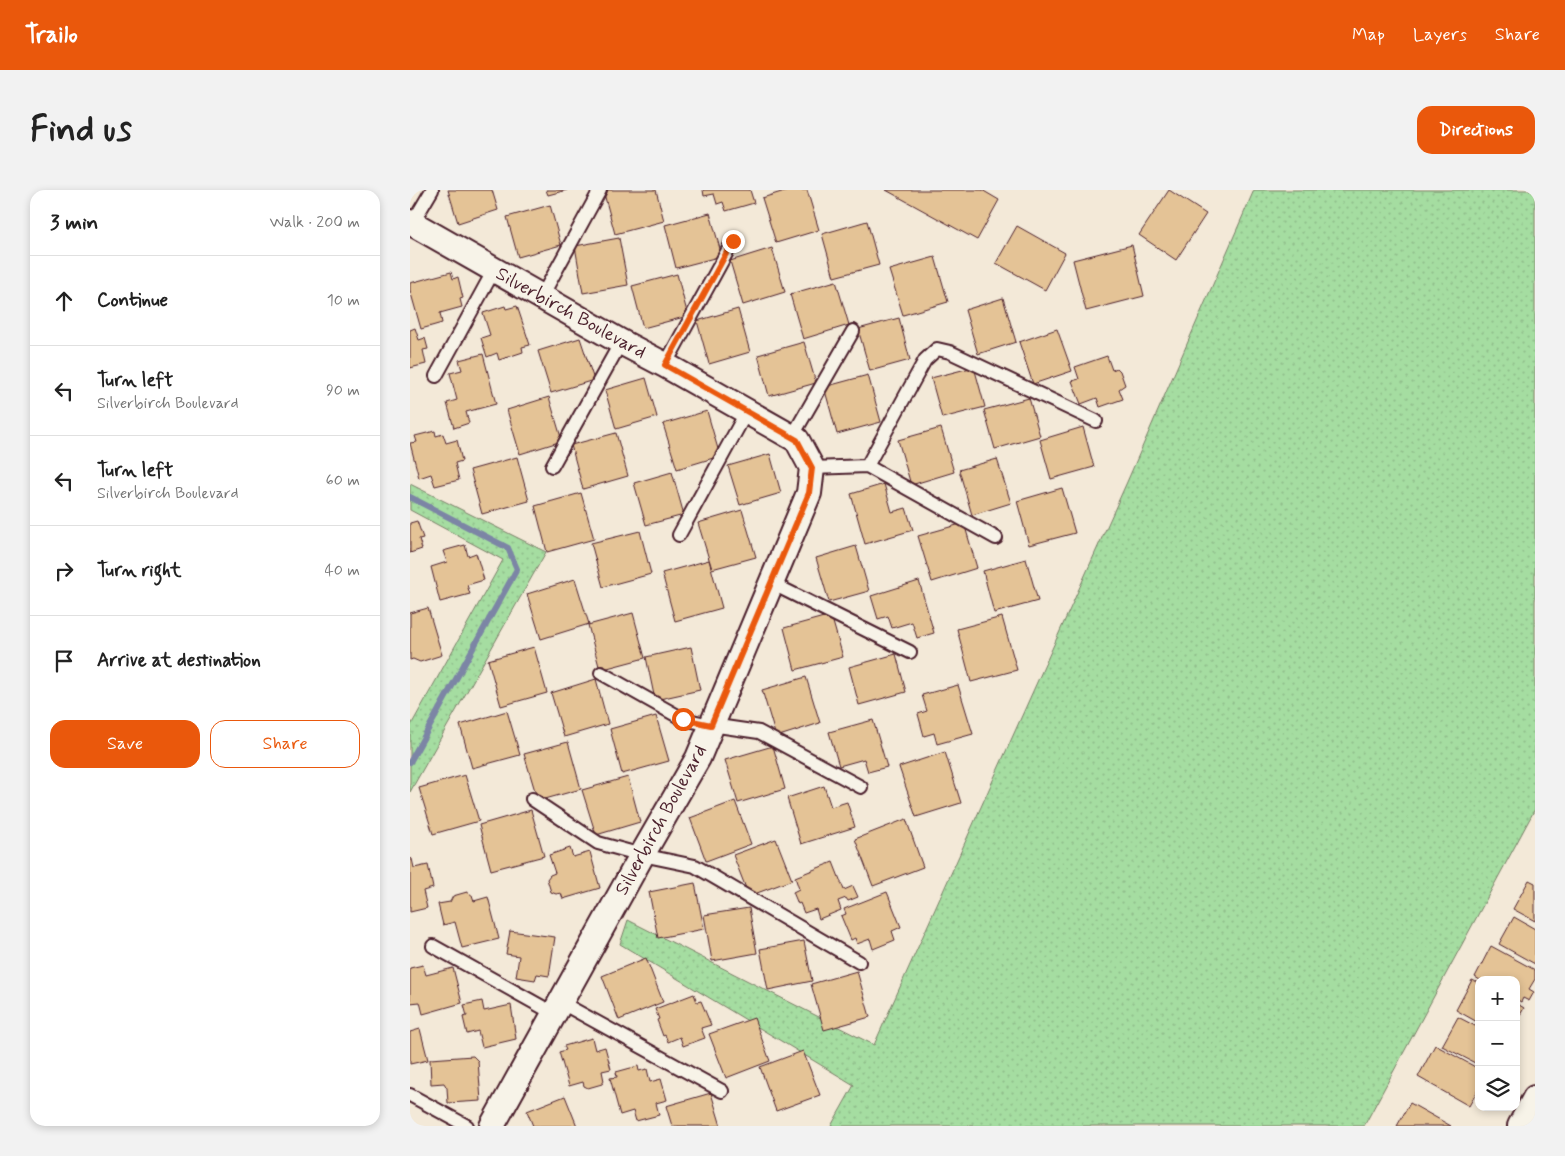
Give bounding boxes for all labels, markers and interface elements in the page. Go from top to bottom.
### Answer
text: Trailo [25,20,78,51]
text: Map [1352,23,1385,47]
text: Layers [1413,23,1467,47]
text: Share [1495,23,1540,47]
button: Directions [1417,106,1535,154]
text: Find us [30,107,132,153]
text: 3 min [50,209,98,237]
text: Walk · 200 m [269,212,360,233]
route end [722,230,745,253]
street label: Silverbirch Boulevard [491,261,651,365]
icon: ahead [50,287,78,315]
text: Continue [97,288,168,313]
text: 10 m [327,290,360,311]
text: Turn left [97,368,173,393]
icon: left [50,377,78,405]
text: 90 m [326,380,360,401]
text: Silverbirch Boulevard [97,393,239,414]
text: Turn left [97,458,173,483]
icon: left [50,467,78,495]
text: 60 m [326,470,360,491]
text: Silverbirch Boulevard [97,483,239,504]
icon: right [50,557,78,585]
text: Turn right [97,558,181,583]
text: 40 m [324,560,360,581]
icon: arrive [50,647,78,675]
text: Arrive at destination [97,648,261,673]
route start [672,708,695,731]
button: Save [50,720,200,768]
button: Share [210,720,360,768]
street label: Silverbirch Boulevard [609,740,713,900]
map controls [1475,976,1520,1111]
button: + [1475,976,1520,1021]
button: − [1475,1021,1520,1066]
button: layers [1475,1066,1520,1111]

